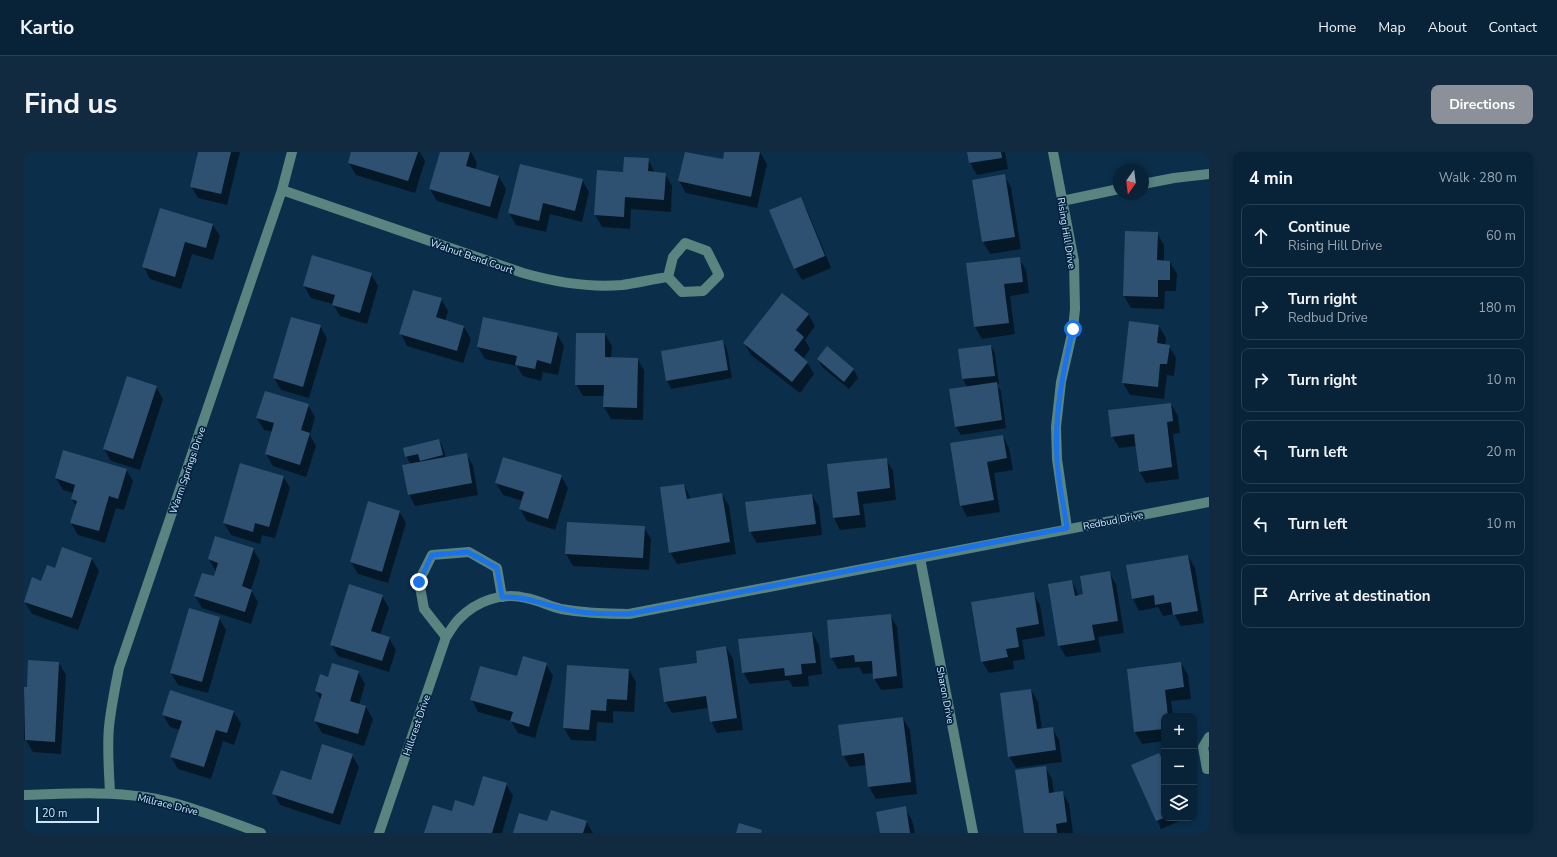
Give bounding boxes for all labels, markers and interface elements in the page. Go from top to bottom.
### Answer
text: Kartio [20,15,74,41]
text: Home [1318,18,1356,37]
text: Map [1378,18,1406,37]
text: About [1428,18,1467,37]
text: Contact [1489,18,1537,37]
text: Find us [24,85,118,123]
button: Directions [1431,85,1533,124]
north arrow [1113,164,1149,200]
text: 4 min [1249,167,1293,190]
text: Walk · 280 m [1439,169,1517,187]
street label: Rising Hill Drive [1053,196,1079,270]
text: Continue [1288,217,1350,237]
icon: ahead [1250,225,1272,247]
text: 60 m [1486,227,1516,245]
street label: Walnut Bend Court [428,236,516,278]
text: Rising Hill Drive [1288,237,1382,255]
text: Turn right [1288,289,1357,309]
icon: right [1250,297,1272,319]
text: 180 m [1478,299,1516,317]
text: Redbud Drive [1288,309,1368,327]
route start [1064,320,1082,338]
icon: right [1250,369,1272,391]
text: Turn right [1288,370,1357,390]
text: 10 m [1486,371,1516,389]
street label: Warm Springs Drive [167,425,209,516]
icon: left [1250,441,1272,463]
text: Turn left [1288,442,1347,462]
text: 20 m [1486,443,1516,461]
street label: Redbud Drive [1082,508,1145,534]
icon: left [1250,513,1272,535]
text: Turn left [1288,514,1347,534]
text: 10 m [1486,515,1516,533]
route end [410,573,428,591]
icon: arrive [1250,585,1272,607]
text: Arrive at destination [1288,586,1431,606]
street label: Sharon Drive [933,665,957,725]
street label: Hillcrest Drive [400,693,434,758]
map controls [1161,713,1197,821]
button: + [1161,713,1197,749]
button: − [1161,749,1197,785]
button: layers [1161,785,1197,821]
street label: Millrace Drive [136,791,199,819]
scale bar [36,805,99,824]
text: 20 m [42,806,67,821]

